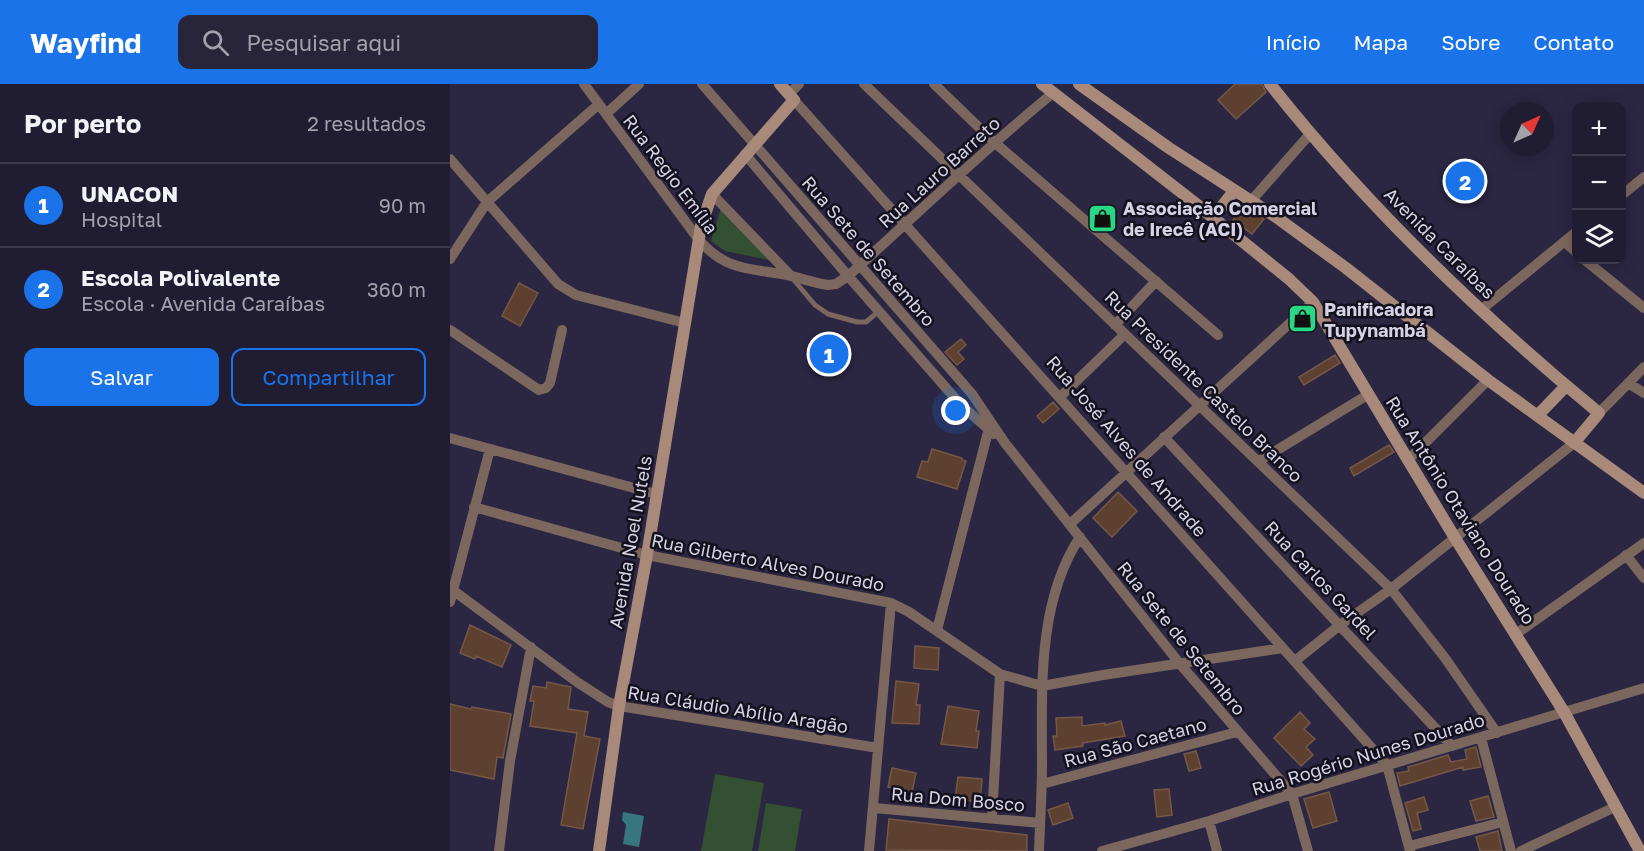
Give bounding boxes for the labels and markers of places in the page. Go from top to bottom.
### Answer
pin: 2 [1446,158,1484,204]
place label: Associação Comercial de Irecê (ACI) [1123,197,1317,240]
shop icon: Associação Comercial de Irecê (ACI) [1086,202,1118,234]
place label: Panificadora Tupynambá [1324,298,1433,341]
shop icon: Panificadora Tupynambá [1287,303,1319,335]
pin: 1 [810,332,848,376]

